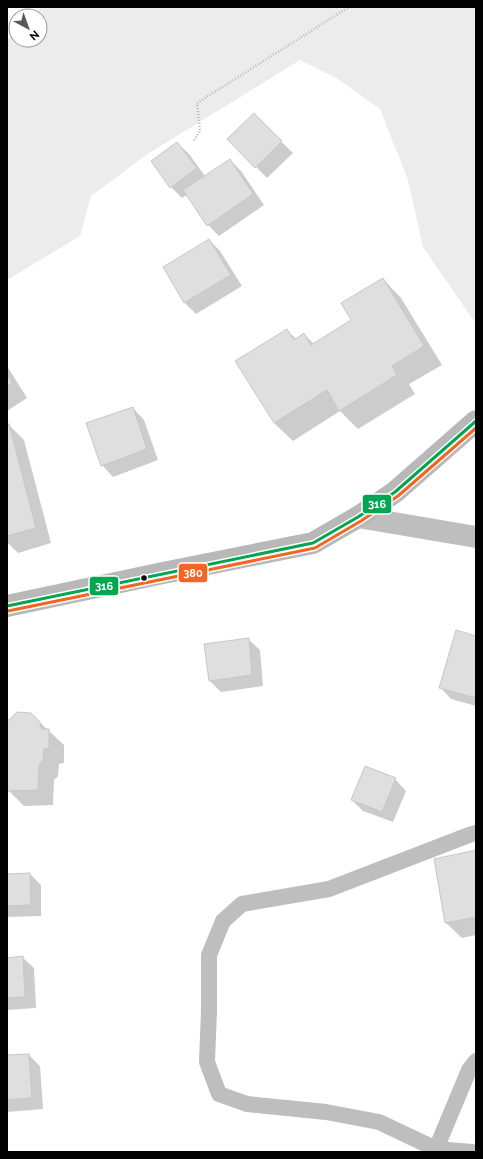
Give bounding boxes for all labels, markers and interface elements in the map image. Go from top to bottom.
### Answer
north arrow [8,8,48,48]
text: N [27,28,42,43]
line badge: 316 [362,494,392,514]
text: 316 [368,498,386,511]
line badge: 380 [178,563,208,583]
text: 380 [183,567,203,580]
unlabelled marker [139,573,149,583]
line badge: 316 [89,576,119,596]
text: 316 [95,580,113,593]

